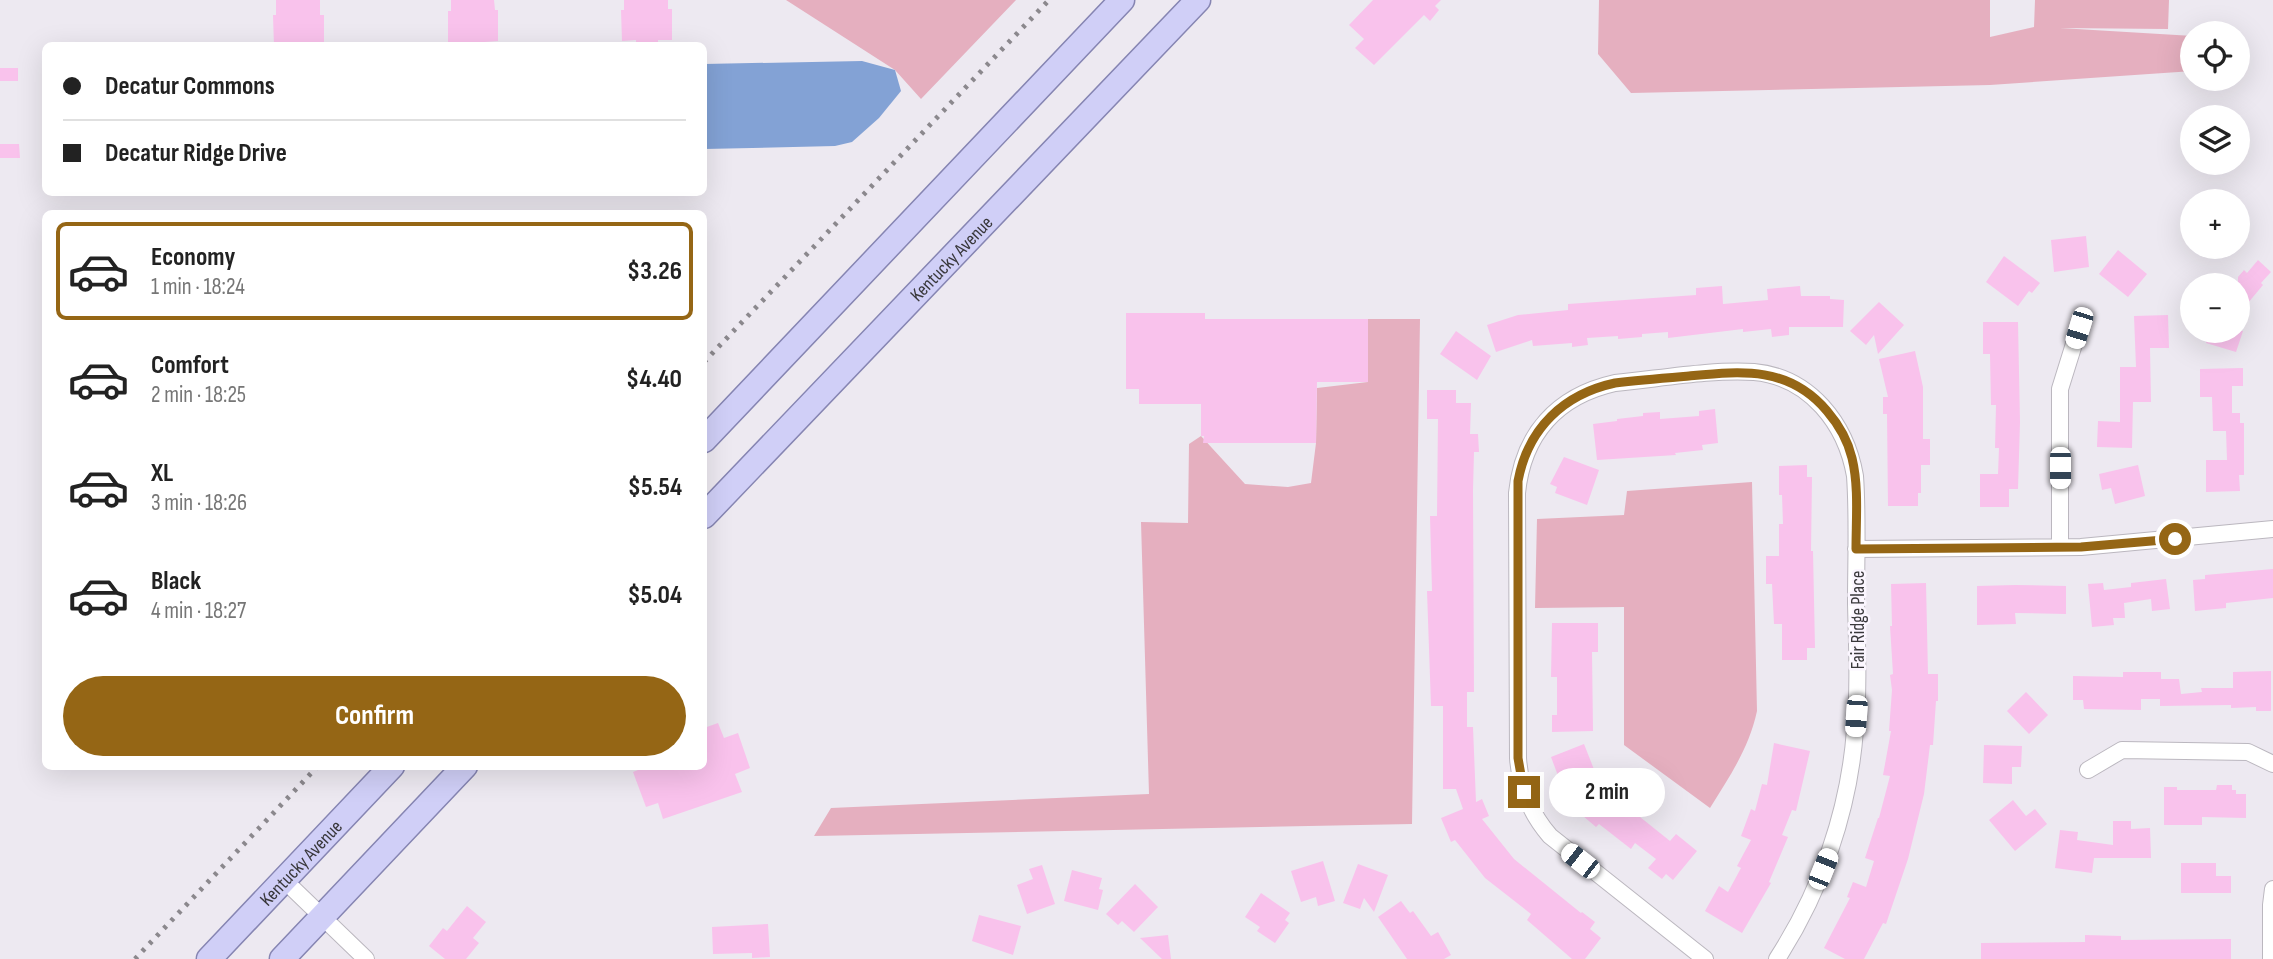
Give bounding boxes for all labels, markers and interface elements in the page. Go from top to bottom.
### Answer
map controls [2180,21,2250,343]
button: locate [2180,21,2250,91]
text: Decatur Commons [105,71,275,102]
button: layers [2180,105,2250,175]
text: Decatur Ridge Drive [105,138,287,169]
button: + [2180,189,2250,259]
street label: Kentucky Avenue [906,212,998,307]
icon: car [67,240,130,303]
text: Economy [151,242,235,273]
text: $3.26 [627,256,682,287]
text: 1 min · 18:24 [151,273,245,301]
button: − [2180,273,2250,343]
car [2063,305,2096,351]
icon: car [67,348,130,411]
text: Comfort [151,350,229,381]
text: $4.40 [626,364,682,395]
text: 2 min · 18:25 [151,381,246,409]
car [2050,447,2071,489]
icon: car [67,456,130,519]
text: XL [151,458,173,489]
text: $5.54 [628,472,682,503]
text: 3 min · 18:26 [151,489,247,517]
route start [2159,523,2191,555]
icon: car [67,564,130,627]
text: Black [151,566,201,597]
street label: Fair Ridge Place [1847,571,1870,669]
text: $5.04 [628,580,682,611]
text: 4 min · 18:27 [151,597,246,625]
button: Confirm [63,676,686,756]
car [1845,694,1868,738]
callout: 2 min [1548,768,1664,816]
route end [1508,776,1540,808]
text: 2 min [1585,778,1629,806]
street label: Kentucky Avenue [256,816,348,911]
car [1557,840,1604,882]
car [1806,846,1841,892]

